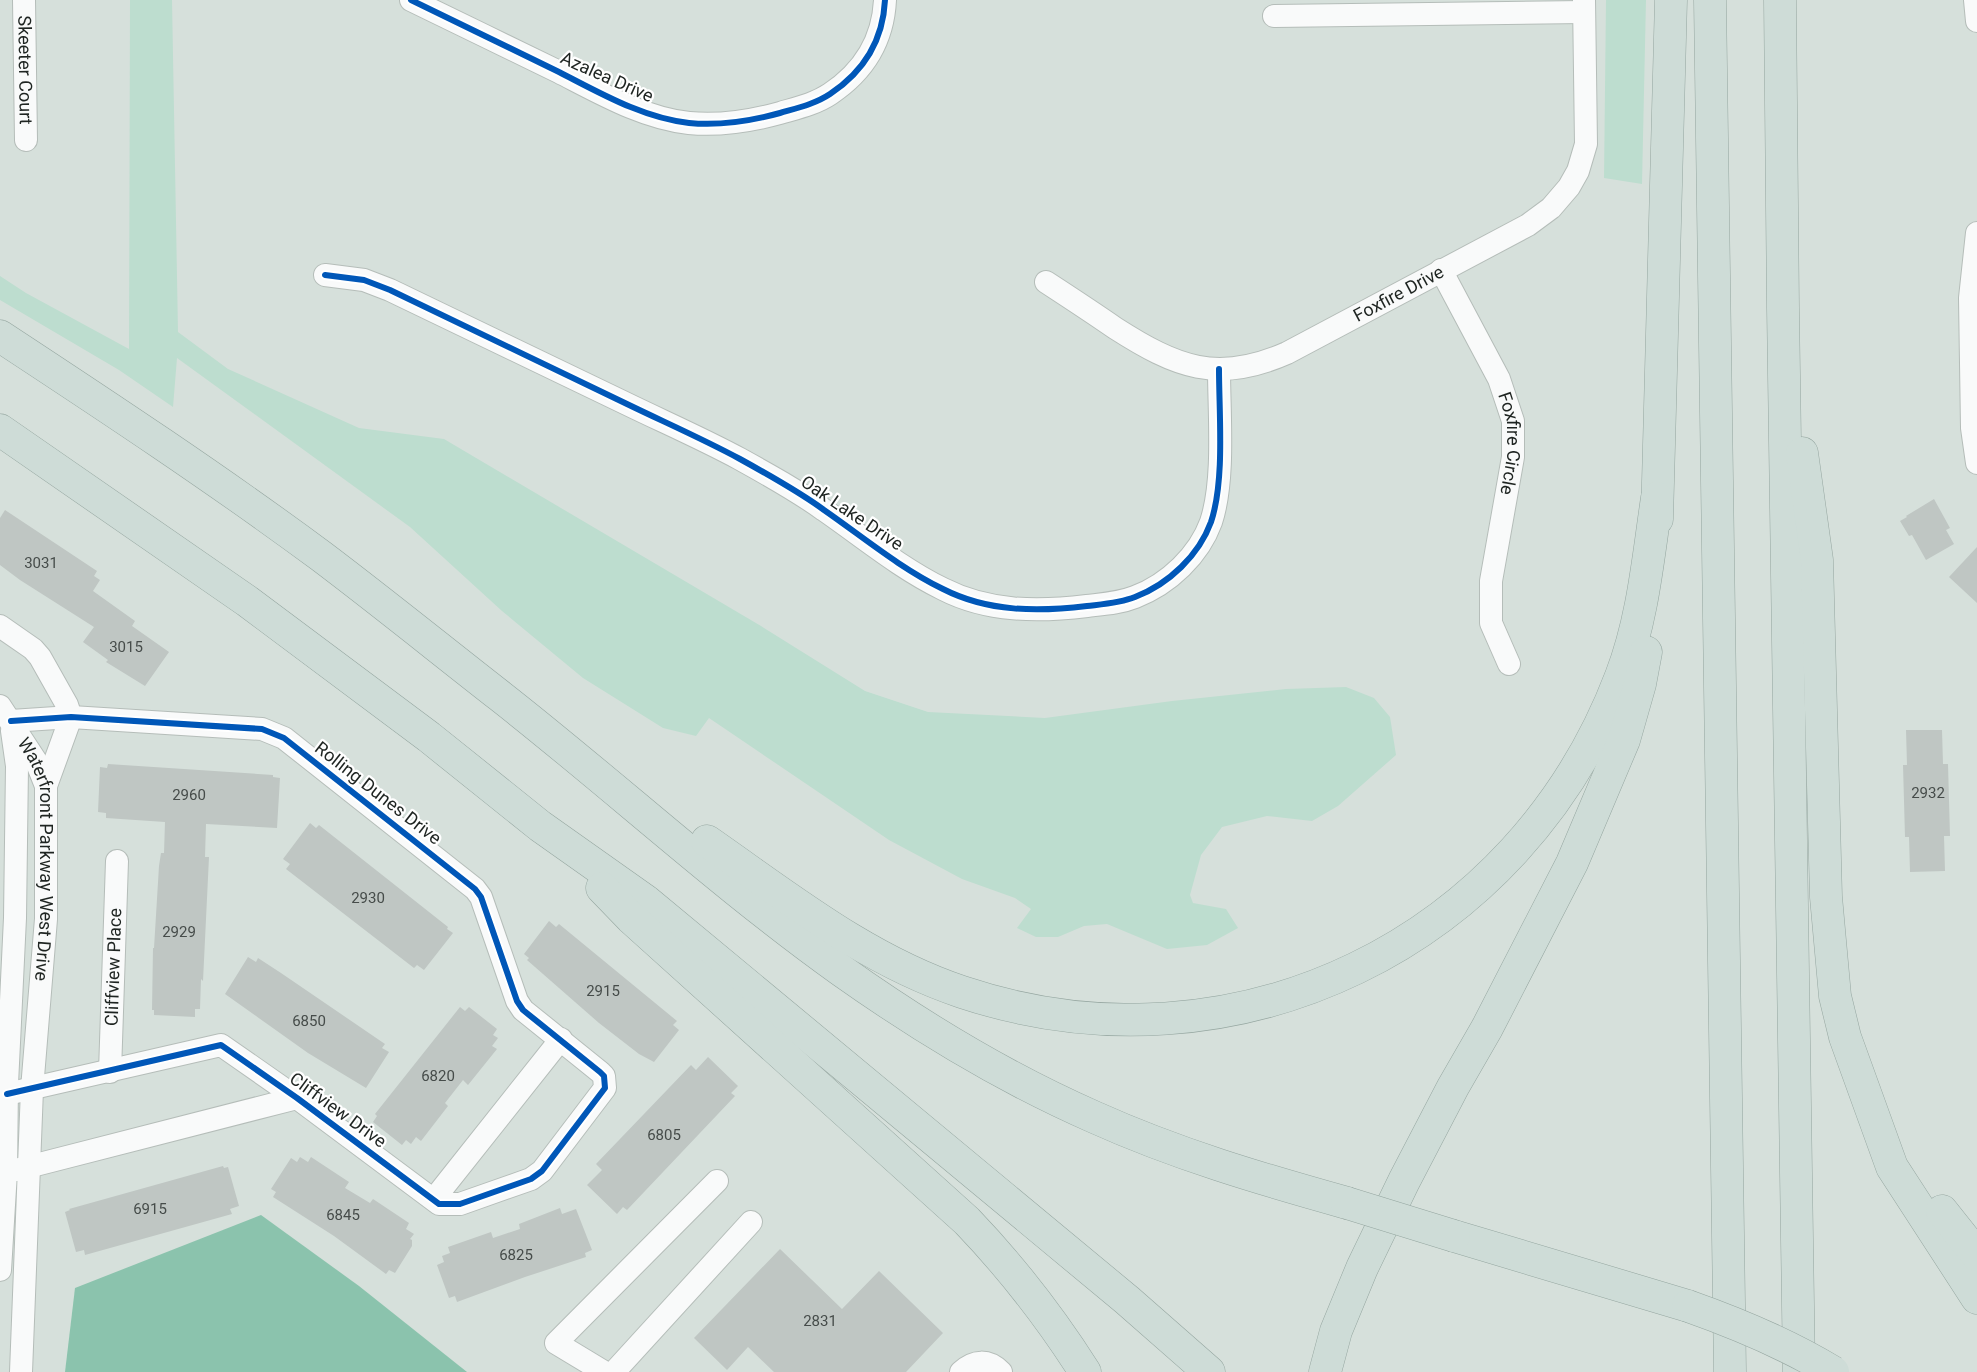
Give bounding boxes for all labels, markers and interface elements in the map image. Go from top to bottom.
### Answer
street label: Skeeter Court [14,15,37,125]
street label: Azalea Drive [558,47,657,106]
street label: Foxfire Drive [1350,261,1447,326]
street label: Foxfire Circle [1494,389,1524,497]
street label: Oak Lake Drive [797,471,907,554]
house number: 3031 [24,554,58,572]
house number: 3015 [109,638,143,656]
street label: Waterfront Parkway West Drive [14,734,57,982]
street label: Rolling Dunes Drive [311,737,446,848]
house number: 2932 [1911,784,1945,802]
house number: 2960 [172,786,206,804]
house number: 2930 [351,889,385,907]
street label: Cliffview Place [101,908,125,1026]
house number: 2929 [162,923,196,941]
house number: 2915 [586,982,620,1000]
house number: 6850 [292,1012,326,1030]
house number: 6820 [421,1067,455,1085]
street label: Cliffview Drive [286,1068,391,1152]
house number: 6805 [647,1126,681,1144]
house number: 6915 [133,1200,167,1218]
house number: 6845 [326,1206,360,1224]
house number: 6825 [499,1246,533,1264]
house number: 2831 [803,1312,837,1330]

